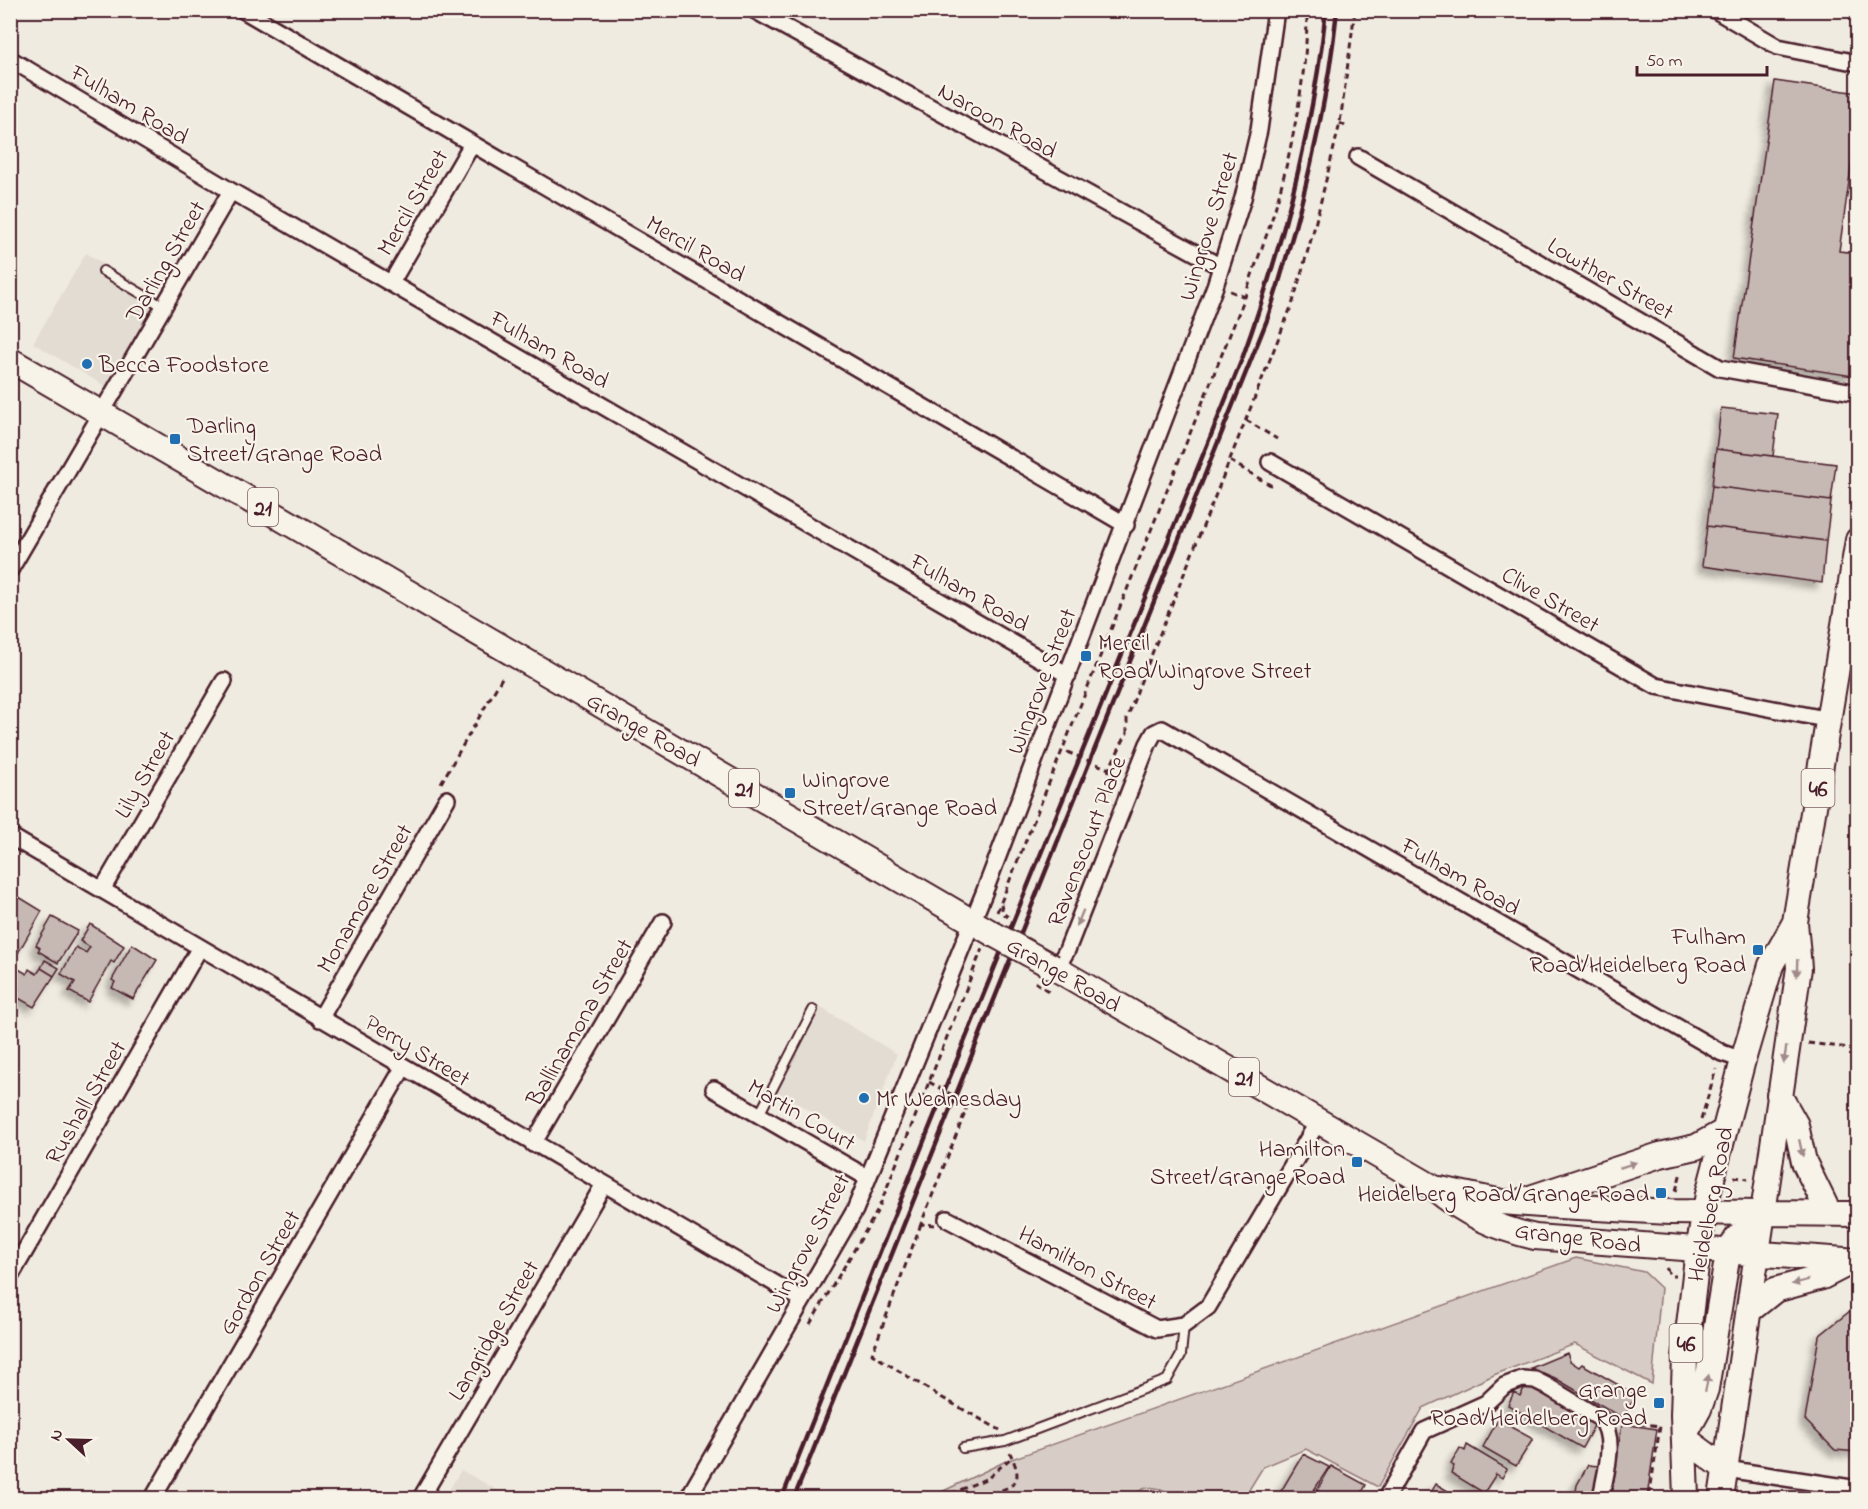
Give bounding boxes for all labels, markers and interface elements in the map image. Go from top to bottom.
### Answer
scale bar [1637,39,1768,77]
text: 50 m [1646,49,1683,75]
street label: Fulham Road [62,56,195,156]
street label: Naroon Road [931,75,1063,170]
street label: Mercil Street [369,143,459,263]
street label: Wingrove Street [1171,148,1250,305]
street label: Darling Street [118,195,216,331]
street label: Mercil Road [638,208,752,293]
street label: Lowther Street [1540,230,1680,331]
street label: Fulham Road [482,302,615,400]
place label: Becca Foodstore [98,349,269,384]
marker: Becca Foodstore [80,357,94,371]
place label: Darling Street/Grange Road [186,410,382,473]
marker: Darling Street/Grange Road [168,432,182,446]
road number: 21 [248,488,278,526]
street label: Fulham Road [902,545,1035,643]
street label: Clive Street [1494,559,1606,644]
street label: Wingrove Street [999,604,1087,760]
place label: Mercil Road/Wingrove Street [1098,627,1312,690]
marker: Mercil Road/Wingrove Street [1079,649,1093,663]
street label: Grange Road [579,684,707,778]
street label: Lily Street [107,724,186,827]
street label: Ravenscourt Place [1040,751,1137,932]
place label: Wingrove Street/Grange Road [802,764,997,827]
road number: 21 [729,769,759,807]
road number: 46 [1802,769,1834,807]
marker: Wingrove Street/Grange Road [783,786,797,800]
street label: Monamore Street [309,818,423,981]
street label: Fulham Road [1393,829,1526,927]
one-way arrow [1075,909,1084,927]
place label: Fulham Road/Heidelberg Road [1529,921,1747,984]
street label: Grange Road [999,929,1127,1023]
street label: Ballinamona Street [518,933,643,1115]
marker: Fulham Road/Heidelberg Road [1751,943,1765,957]
one-way arrow [1793,959,1802,978]
street label: Perry Street [357,1007,476,1098]
street label: Rushall Street [37,1035,137,1172]
one-way arrow [1781,1045,1790,1064]
road number: 21 [1229,1058,1259,1096]
street label: Martin Court [740,1071,861,1161]
place label: Mr Wednesday [876,1083,1021,1119]
marker: Mr Wednesday [857,1091,871,1105]
street label: Heidelberg Road [1680,1124,1745,1285]
place label: Hamilton Street/Grange Road [1150,1133,1346,1196]
one-way arrow [1797,1139,1806,1158]
marker: Hamilton Street/Grange Road [1350,1155,1364,1169]
one-way arrow [1619,1160,1637,1169]
street label: Wingrove Street [758,1168,861,1320]
place label: Heidelberg Road/Grange Road [1357,1178,1650,1213]
marker: Heidelberg Road/Grange Road [1654,1186,1668,1200]
street label: Gordon Street [211,1204,311,1342]
street label: Grange Road [1513,1214,1643,1265]
street label: Hamilton Street [1011,1218,1162,1321]
street label: Langridge Street [441,1254,550,1408]
one-way arrow [1790,1278,1808,1287]
road number: 46 [1670,1324,1702,1362]
one-way arrow [1703,1373,1712,1392]
place label: Grange Road/Heidelberg Road [1430,1374,1648,1437]
marker: Grange Road/Heidelberg Road [1652,1396,1666,1410]
north arrow [39,1410,99,1470]
text: N [44,1425,70,1445]

